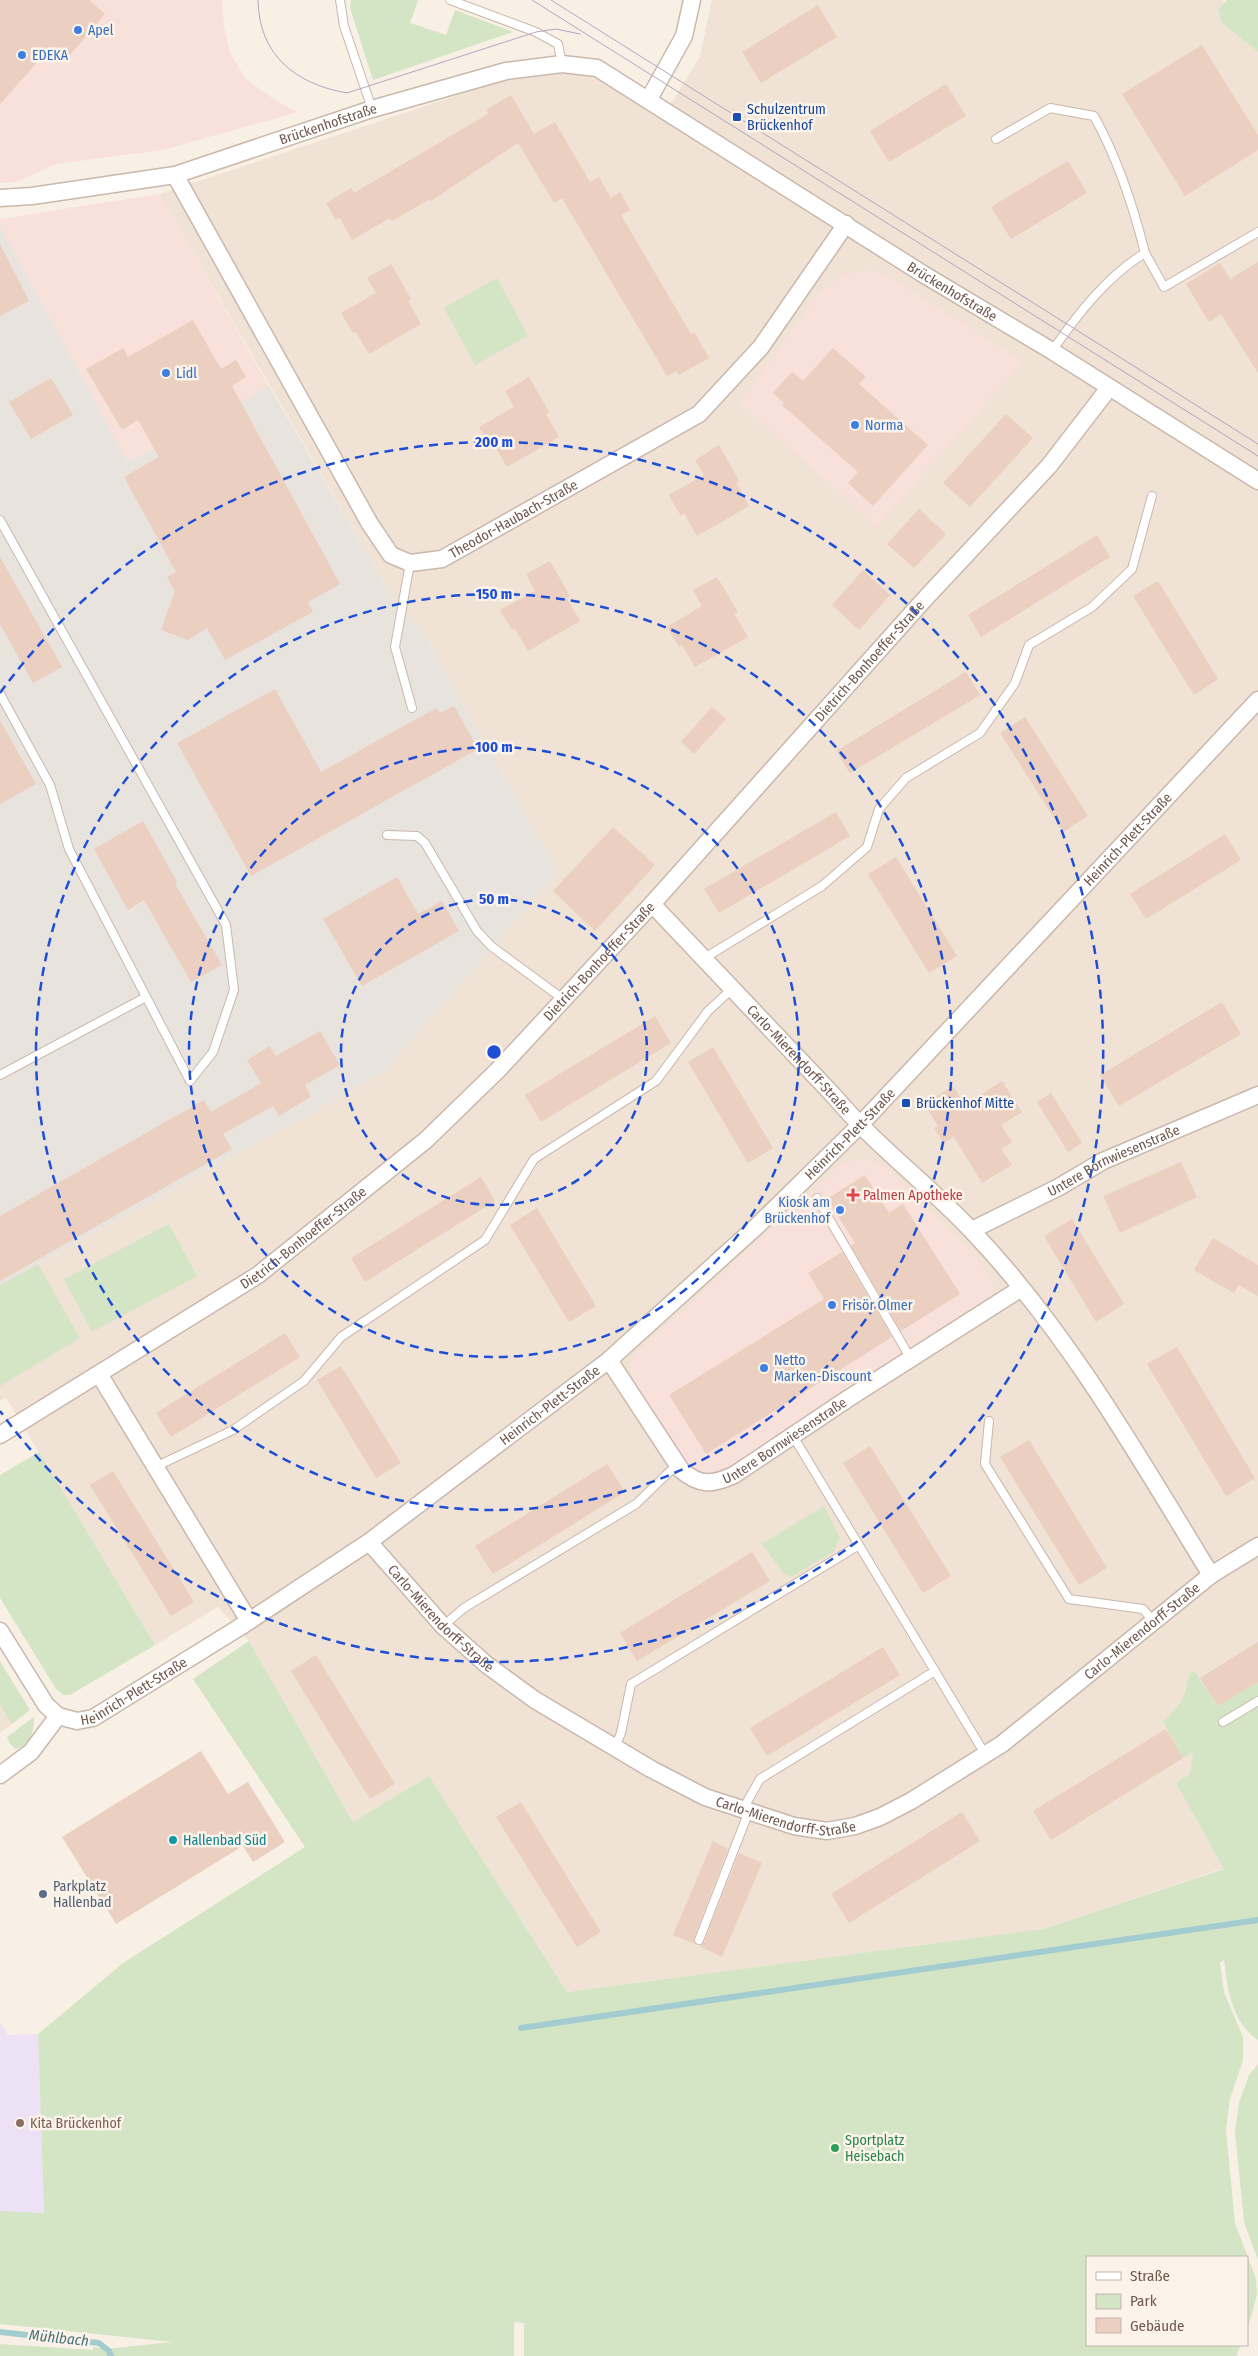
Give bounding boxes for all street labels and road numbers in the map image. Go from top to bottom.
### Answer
street label: Brückenhofstraße [277,100,379,148]
street label: Brückenhofstraße [904,258,1000,325]
street label: Theodor-Haubach-Straße [446,476,581,562]
street label: Dietrich-Bonhoeffer-Straße [811,597,928,725]
street label: Heinrich-Plett-Straße [1080,789,1176,890]
street label: Dietrich-Bonhoeffer-Straße [540,898,659,1024]
street label: Carlo-Mierendorff-Straße [743,1001,854,1118]
street label: Heinrich-Plett-Straße [801,1085,899,1183]
street label: Untere Bornwiesenstraße [1045,1121,1182,1200]
street label: Dietrich-Bonhoeffer-Straße [237,1183,370,1293]
street label: Heinrich-Plett-Straße [496,1362,604,1449]
street label: Untere Bornwiesenstraße [720,1394,850,1488]
street label: Carlo-Mierendorff-Straße [384,1561,497,1676]
street label: Carlo-Mierendorff-Straße [1081,1579,1204,1683]
street label: Heinrich-Plett-Straße [79,1654,190,1729]
street label: Carlo-Mierendorff-Straße [714,1793,857,1840]

